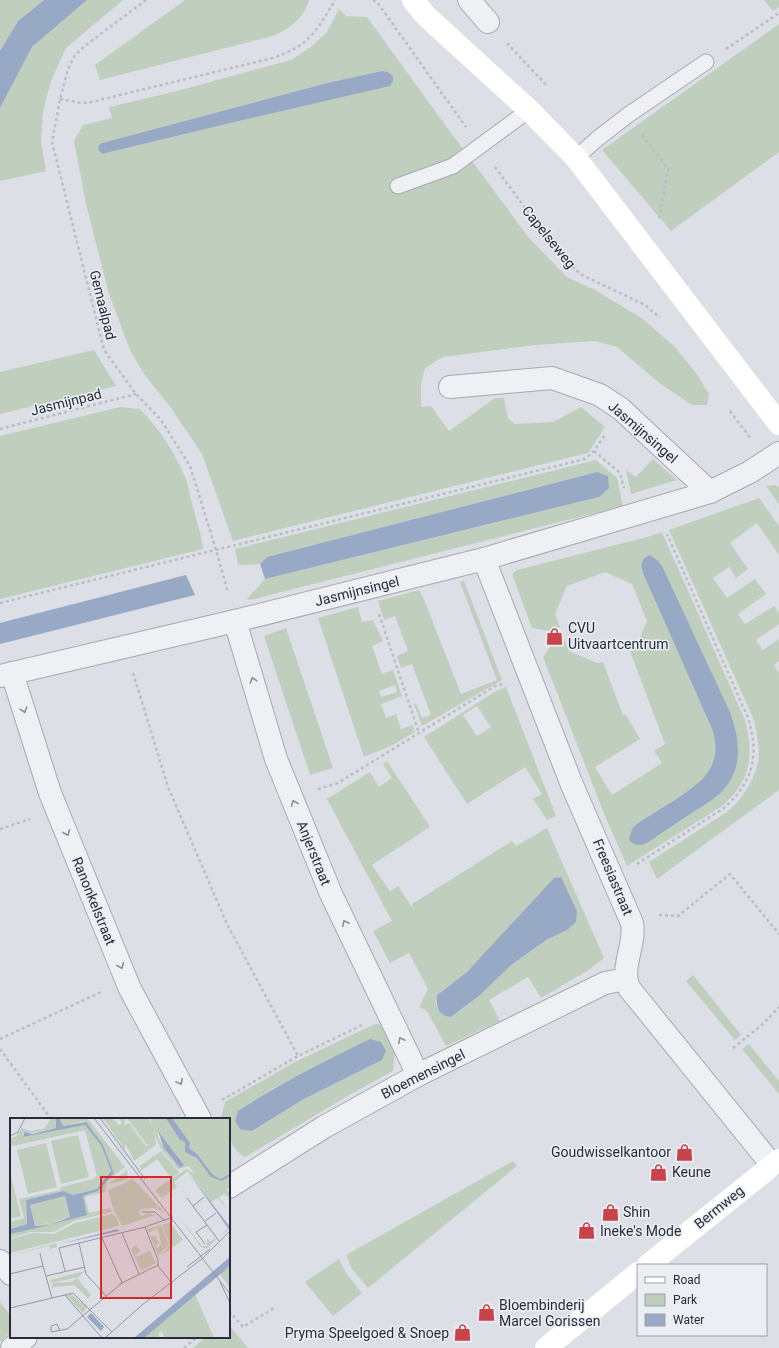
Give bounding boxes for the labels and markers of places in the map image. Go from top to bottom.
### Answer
place label: CVU Uitvaartcentrum [568,620,668,652]
shop icon: CVU Uitvaartcentrum [545,626,565,646]
shop icon: Goudwisselkantoor [674,1142,694,1162]
place label: Goudwisselkantoor [551,1144,671,1160]
shop icon: Keune [649,1162,669,1182]
place label: Keune [672,1164,711,1180]
shop icon: Shin [600,1202,620,1222]
place label: Shin [623,1204,650,1220]
shop icon: Ineke's Mode [577,1221,597,1241]
place label: Ineke's Mode [600,1223,681,1239]
place label: Bloembinderij Marcel Gorissen [499,1297,600,1329]
shop icon: Bloembinderij Marcel Gorissen [476,1303,496,1323]
shop icon: Pryma Speelgoed & Snoep [452,1323,472,1343]
place label: Pryma Speelgoed & Snoep [285,1325,449,1341]

